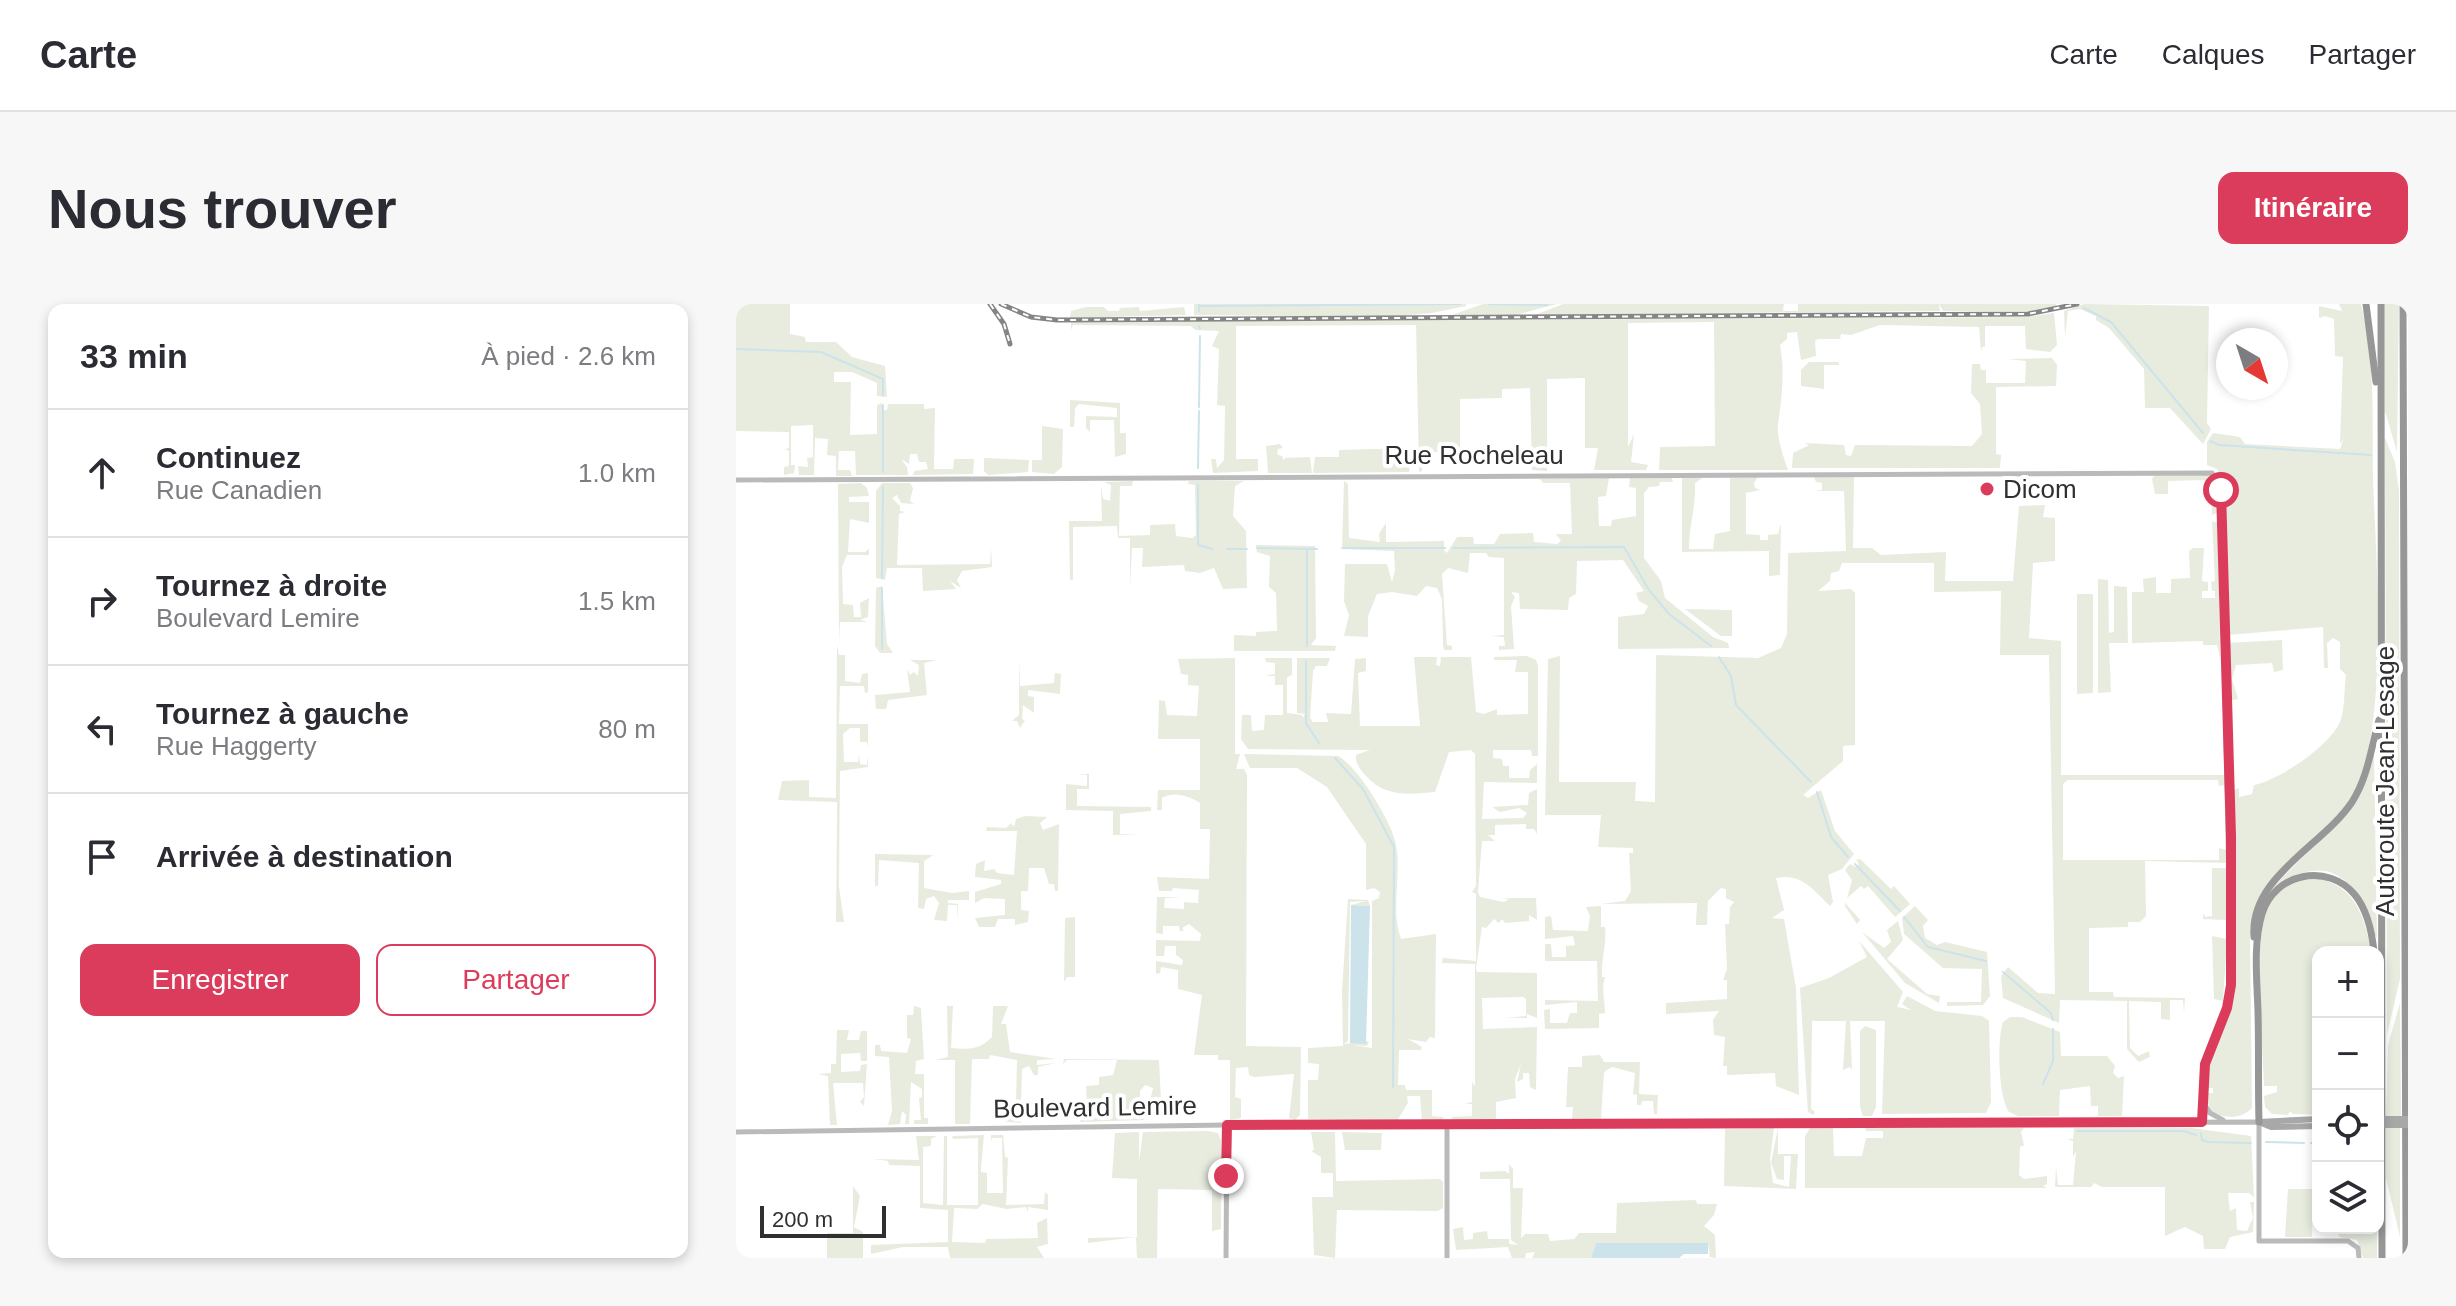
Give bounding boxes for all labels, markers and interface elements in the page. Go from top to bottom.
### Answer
text: Carte [40,34,137,76]
text: Carte [2049,39,2118,70]
text: Calques [2162,39,2265,70]
text: Partager [2309,39,2416,70]
button: Itinéraire [2218,172,2408,244]
text: Nous trouver [48,177,397,240]
north arrow [2216,328,2288,400]
text: 33 min [80,337,188,375]
text: À pied · 2.6 km [481,341,656,371]
street label: Rue Rocheleau [1384,440,1564,470]
text: Continuez [156,441,301,474]
icon: ahead [80,451,124,495]
text: 1.0 km [578,458,656,488]
route start [2203,472,2239,508]
place label: Dicom [2003,474,2077,504]
text: Rue Canadien [156,475,322,505]
marker: Dicom [1978,480,1996,498]
text: Tournez à droite [156,569,387,602]
icon: right [80,579,124,623]
text: 1.5 km [578,586,656,616]
text: Boulevard Lemire [156,603,360,633]
street label: Autoroute Jean-Lesage [2370,646,2400,916]
text: Tournez à gauche [156,697,409,730]
icon: left [80,707,124,751]
text: 80 m [598,714,656,744]
text: Rue Haggerty [156,731,316,761]
icon: arrive [80,835,124,879]
text: Arrivée à destination [156,840,453,873]
button: Enregistrer [80,944,360,1016]
button: Partager [376,944,656,1016]
map controls [2312,946,2384,1234]
button: + [2312,946,2384,1018]
button: − [2312,1018,2384,1090]
street label: Boulevard Lemire [993,1090,1197,1124]
button: locate [2312,1090,2384,1162]
route end [1208,1158,1244,1194]
button: layers [2312,1162,2384,1234]
scale bar [760,1202,886,1238]
text: 200 m [772,1207,833,1232]

